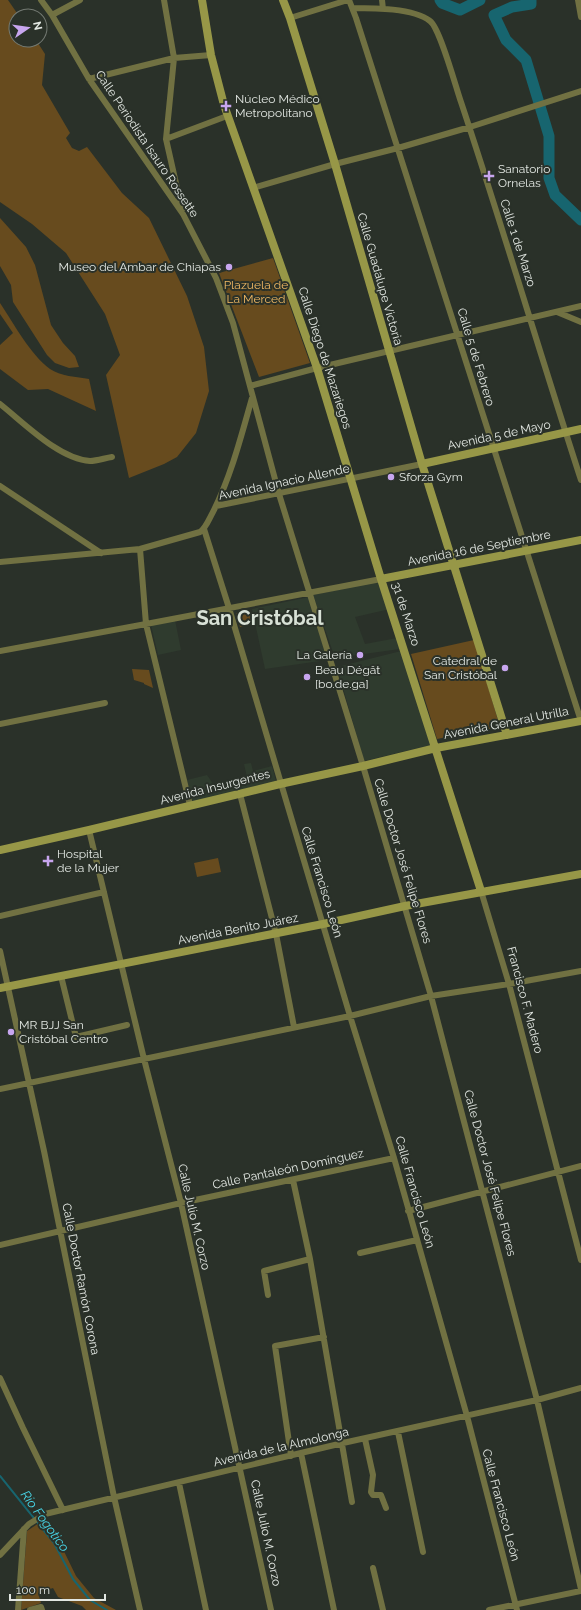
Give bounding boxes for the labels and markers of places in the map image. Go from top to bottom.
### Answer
place label: Núcleo Médico Metropolitano [235,92,320,120]
marker: Núcleo Médico Metropolitano [220,100,232,112]
place label: Sanatorio Ornelas [498,162,550,190]
marker: Sanatorio Ornelas [483,170,495,182]
place label: Museo del Ambar de Chiapas [58,260,221,274]
marker: Museo del Ambar de Chiapas [224,262,234,272]
place label: Sforza Gym [399,470,463,484]
marker: Sforza Gym [386,472,396,482]
place label: La Galería [297,648,352,662]
marker: La Galería [355,650,365,660]
place label: Catedral de San Cristóbal [424,654,498,682]
place label: Beau Dégât [bo.de.ga] [315,663,380,691]
marker: Catedral de San Cristóbal [500,663,510,673]
marker: Beau Dégât [bo.de.ga] [302,672,312,682]
place label: Hospital de la Mujer [57,847,120,875]
marker: Hospital de la Mujer [42,855,54,867]
place label: MR BJJ San Cristóbal Centro [19,1018,108,1046]
marker: MR BJJ San Cristóbal Centro [6,1027,16,1037]

